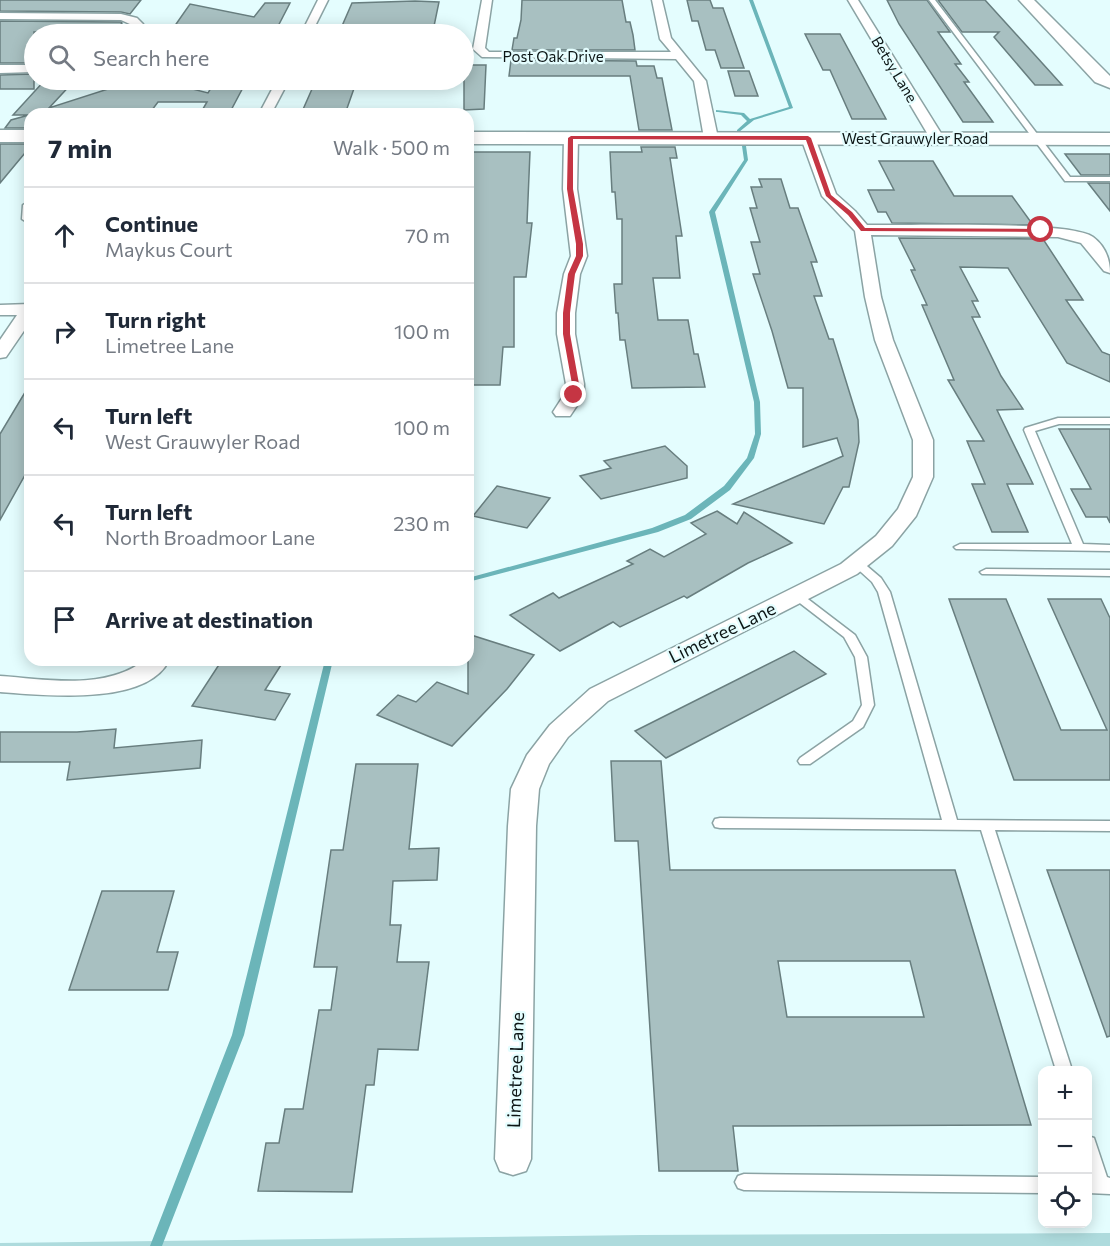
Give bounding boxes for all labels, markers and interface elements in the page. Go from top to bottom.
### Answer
search box [24,24,474,90]
street label: Betsy Lane [868,33,922,105]
icon: search [45,41,78,74]
text: Search here [93,44,209,71]
street label: Post Oak Drive [502,47,604,65]
street label: West Grauwyler Road [842,129,988,147]
text: 7 min [48,132,112,163]
text: Walk · 500 m [333,135,450,159]
text: Continue [105,210,198,237]
route start [1027,216,1053,242]
icon: ahead [48,219,81,252]
text: 70 m [405,223,450,247]
text: Maykus Court [105,237,232,261]
text: Turn right [105,306,206,333]
icon: right [48,315,81,348]
text: 100 m [394,319,450,343]
text: Limetree Lane [105,333,234,357]
route end [560,381,586,407]
text: Turn left [105,402,192,429]
icon: left [48,411,81,444]
text: 100 m [394,415,450,439]
text: West Grauwyler Road [105,429,300,453]
text: Turn left [105,498,192,525]
icon: left [48,507,81,540]
text: 230 m [393,511,450,535]
text: North Broadmoor Lane [105,525,315,549]
street label: Limetree Lane [665,597,779,667]
icon: arrive [48,603,81,636]
text: Arrive at destination [105,606,313,633]
street label: Limetree Lane [502,1012,528,1128]
map controls [1038,1066,1092,1228]
button: + [1038,1066,1092,1120]
button: − [1038,1120,1092,1174]
button: locate [1038,1174,1092,1228]

